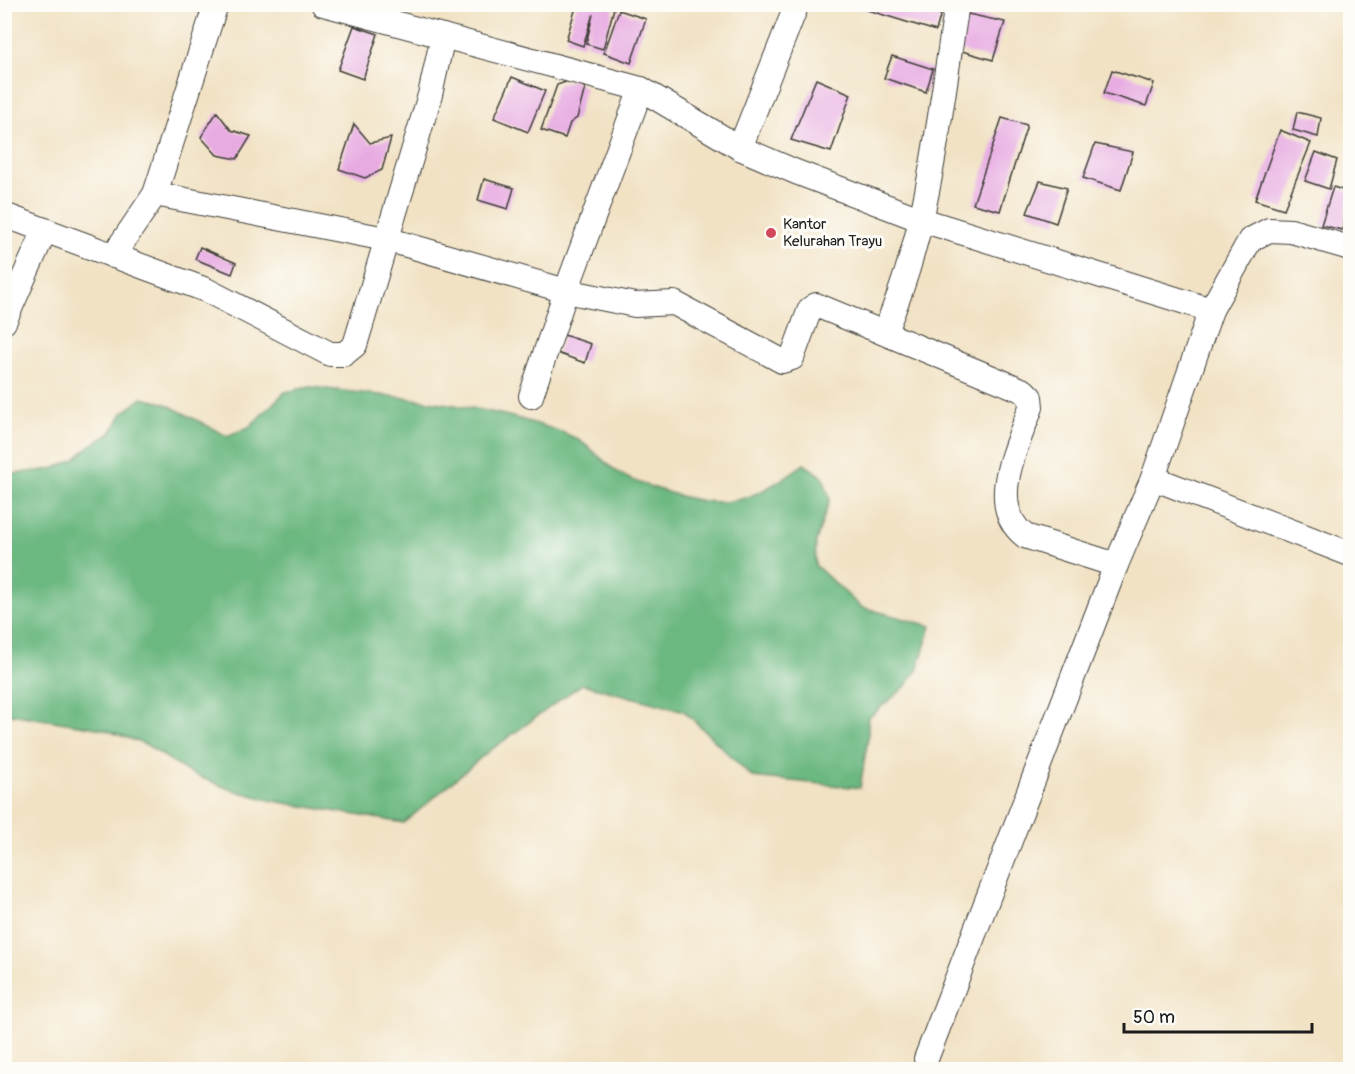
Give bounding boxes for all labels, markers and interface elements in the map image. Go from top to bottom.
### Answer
place label: Kantor Kelurahan Trayu [783,215,882,251]
marker: Kantor Kelurahan Trayu [764,226,778,240]
scale bar [1124,996,1312,1034]
text: 50 m [1133,1006,1175,1029]

